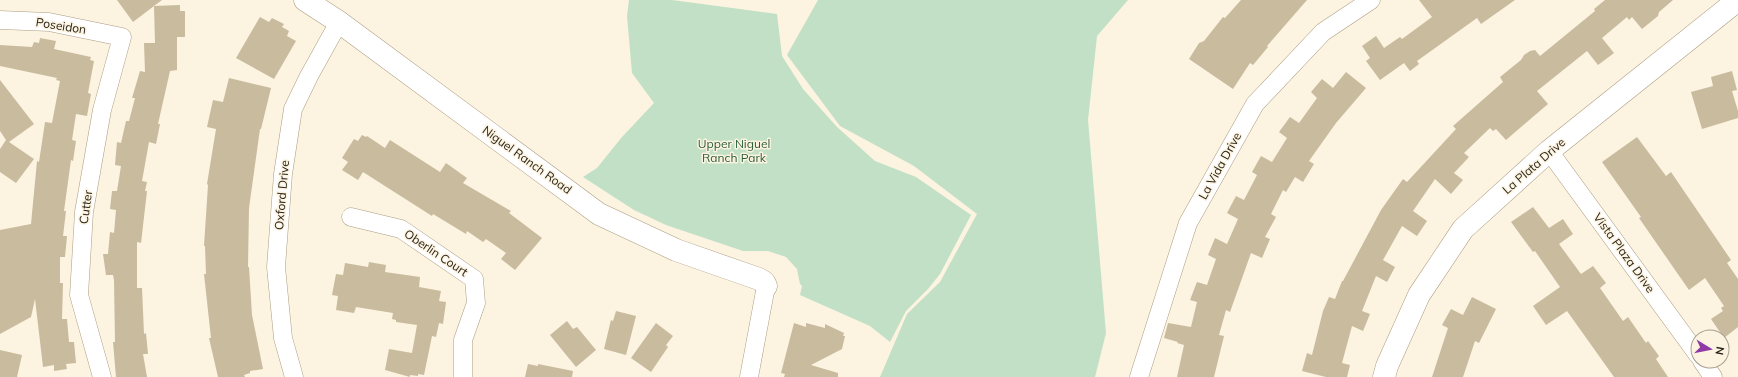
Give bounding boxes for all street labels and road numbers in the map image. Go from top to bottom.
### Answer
street label: Poseidon [35,14,87,37]
street label: Niguel Ranch Road [480,122,575,197]
street label: La Vida Drive [1195,129,1244,202]
street label: La Plata Drive [1499,134,1568,197]
street label: Oxford Drive [271,159,292,230]
street label: Cutter [76,188,95,225]
street label: Vista Plaza Drive [1590,210,1658,296]
street label: Oberlin Court [402,226,471,279]

